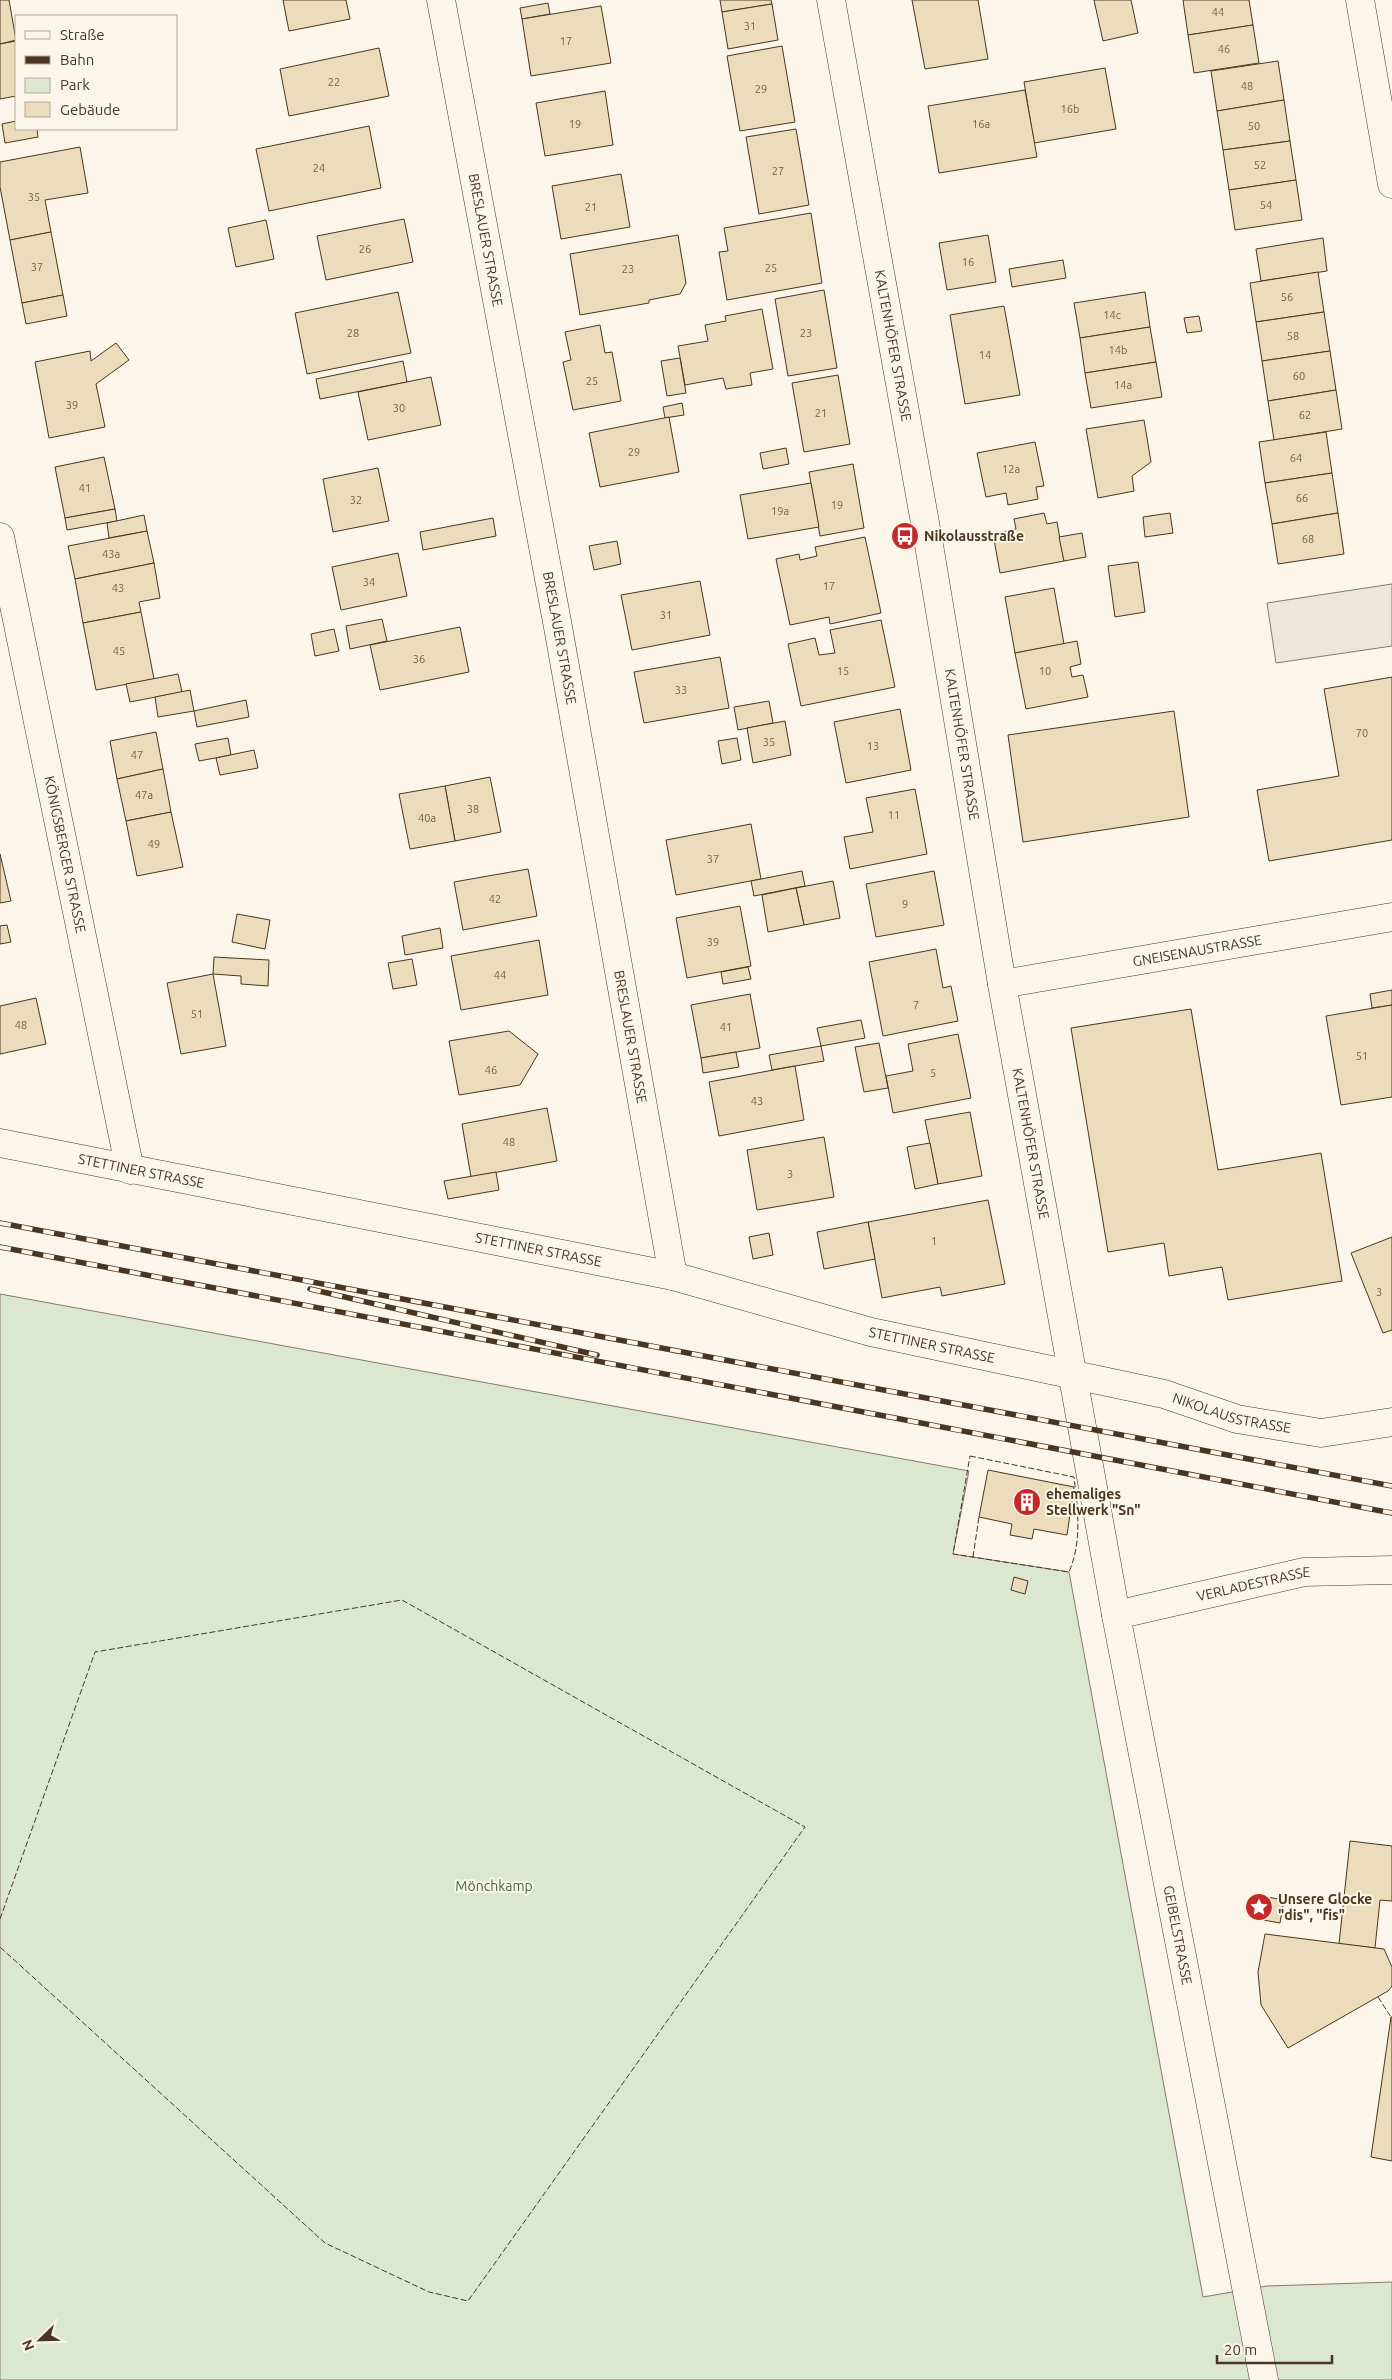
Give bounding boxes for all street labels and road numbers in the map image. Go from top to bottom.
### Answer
street label: BRESLAUER STRASSE [466,172,506,308]
street label: KALTENHÖFER STRASSE [872,269,915,423]
street label: BRESLAUER STRASSE [540,570,580,706]
street label: KALTENHÖFER STRASSE [942,668,983,822]
street label: KÖNIGSBERGER STRASSE [41,774,89,934]
street label: GNEISENAUSTRASSE [1131,932,1263,969]
street label: BRESLAUER STRASSE [611,969,650,1105]
street label: KALTENHÖFER STRASSE [1009,1067,1052,1221]
street label: STETTINER STRASSE [77,1151,206,1191]
street label: STETTINER STRASSE [474,1229,603,1270]
street label: STETTINER STRASSE [867,1324,996,1366]
street label: NIKOLAUSSTRASSE [1170,1390,1292,1436]
street label: VERLADESTRASSE [1195,1564,1310,1604]
street label: GEIBELSTRASSE [1160,1884,1195,1986]

